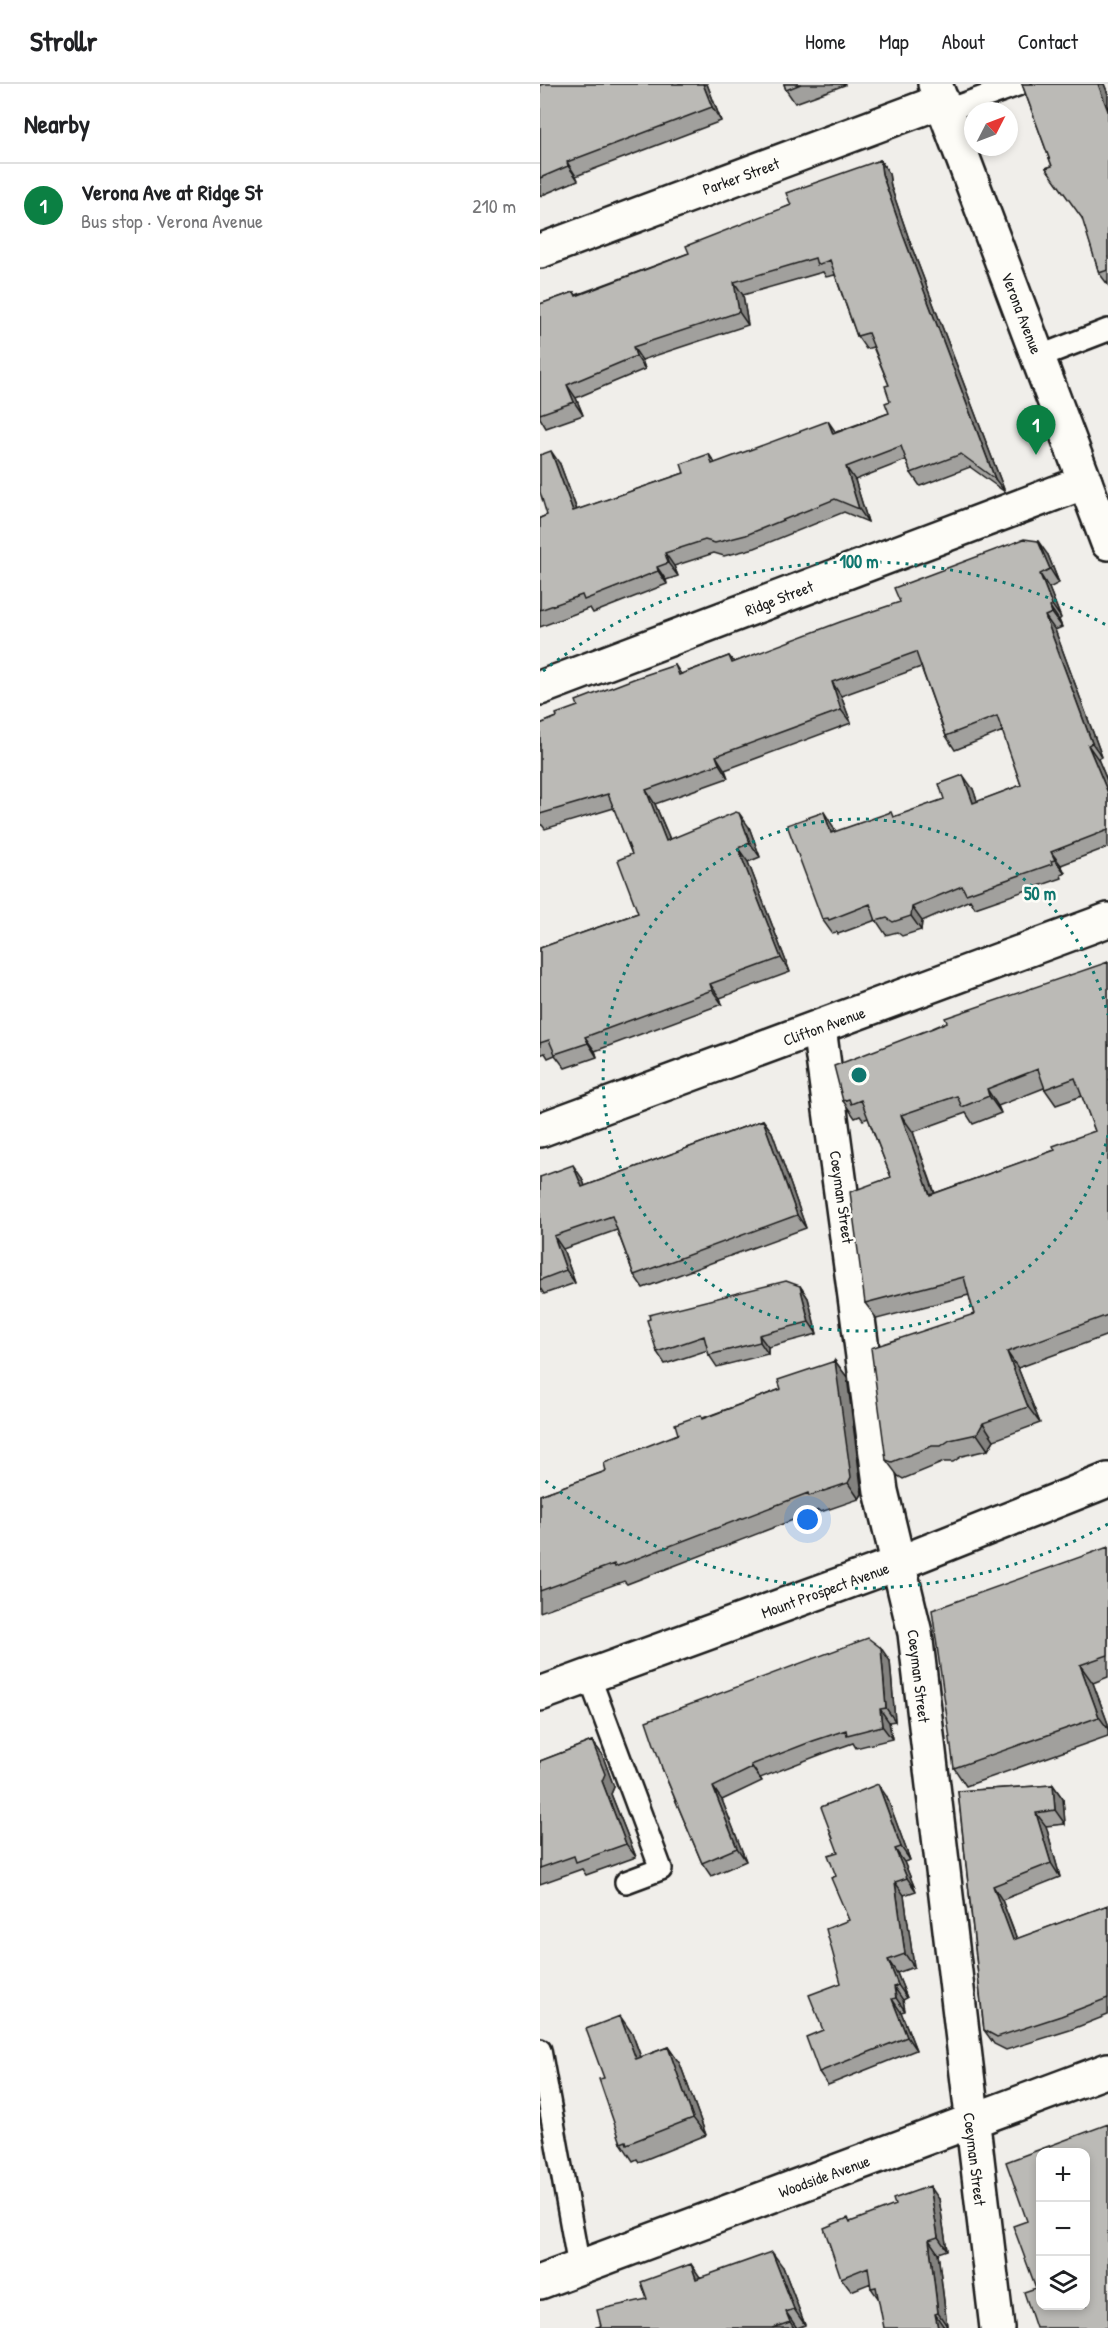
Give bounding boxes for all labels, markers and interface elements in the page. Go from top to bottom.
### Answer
text: Strollr [30,22,97,60]
text: Home [805,27,846,56]
text: Map [879,27,909,56]
text: About [942,27,985,56]
text: Contact [1018,27,1078,56]
north arrow [964,102,1018,156]
text: Nearby [24,106,90,141]
street label: Parker Street [700,152,783,200]
text: Verona Ave at Ridge St [81,177,262,207]
text: 1 [40,192,47,219]
text: 210 m [472,192,516,219]
text: Bus stop · Verona Avenue [81,207,263,234]
street label: Verona Avenue [996,269,1048,358]
pin: 1 [1016,406,1056,455]
text: 100 m [839,549,879,574]
street label: Ridge Street [742,575,817,621]
text: 50 m [1024,881,1056,906]
street label: Clifton Avenue [780,1001,869,1051]
centre of rings [849,1065,869,1085]
street label: Coeyman Street [825,1149,859,1245]
your location [793,1505,822,1534]
street label: Mount Prospect Avenue [758,1556,893,1623]
street label: Coeyman Street [902,1628,936,1724]
street label: Coeyman Street [958,2111,992,2207]
map controls [1036,2148,1090,2310]
button: + [1036,2148,1090,2202]
street label: Woodside Avenue [775,2149,873,2203]
button: − [1036,2202,1090,2256]
button: layers [1036,2256,1090,2310]

